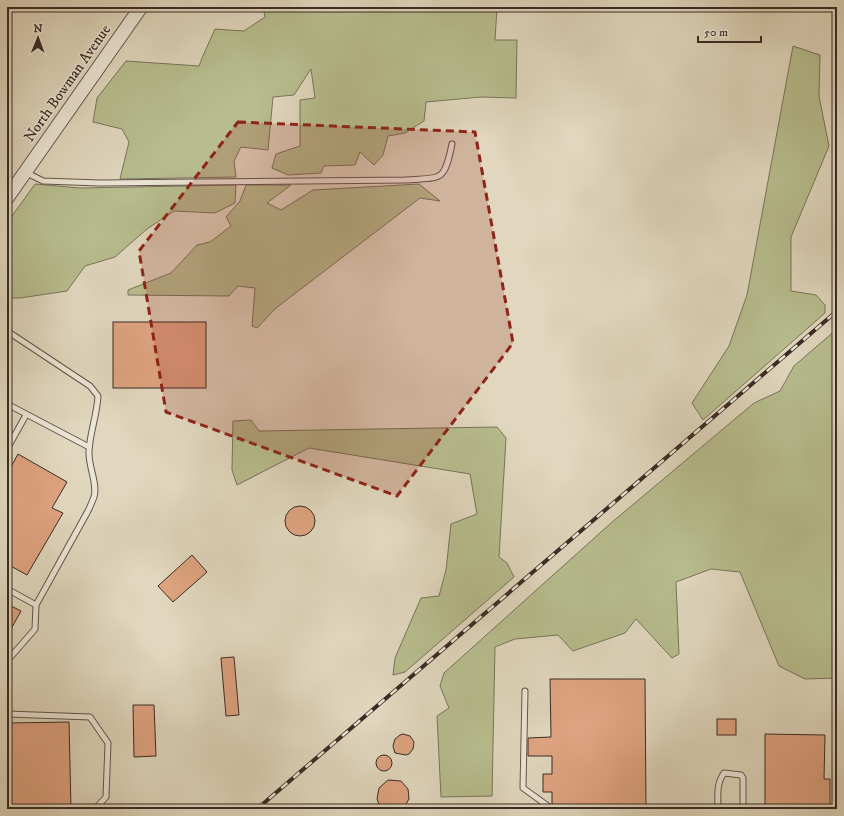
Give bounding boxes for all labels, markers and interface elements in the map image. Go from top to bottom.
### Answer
north arrow [18,18,58,58]
scale bar [698,18,761,44]
street label: North Bowman Avenue [20,21,114,145]
text: 50 m [704,25,728,40]

